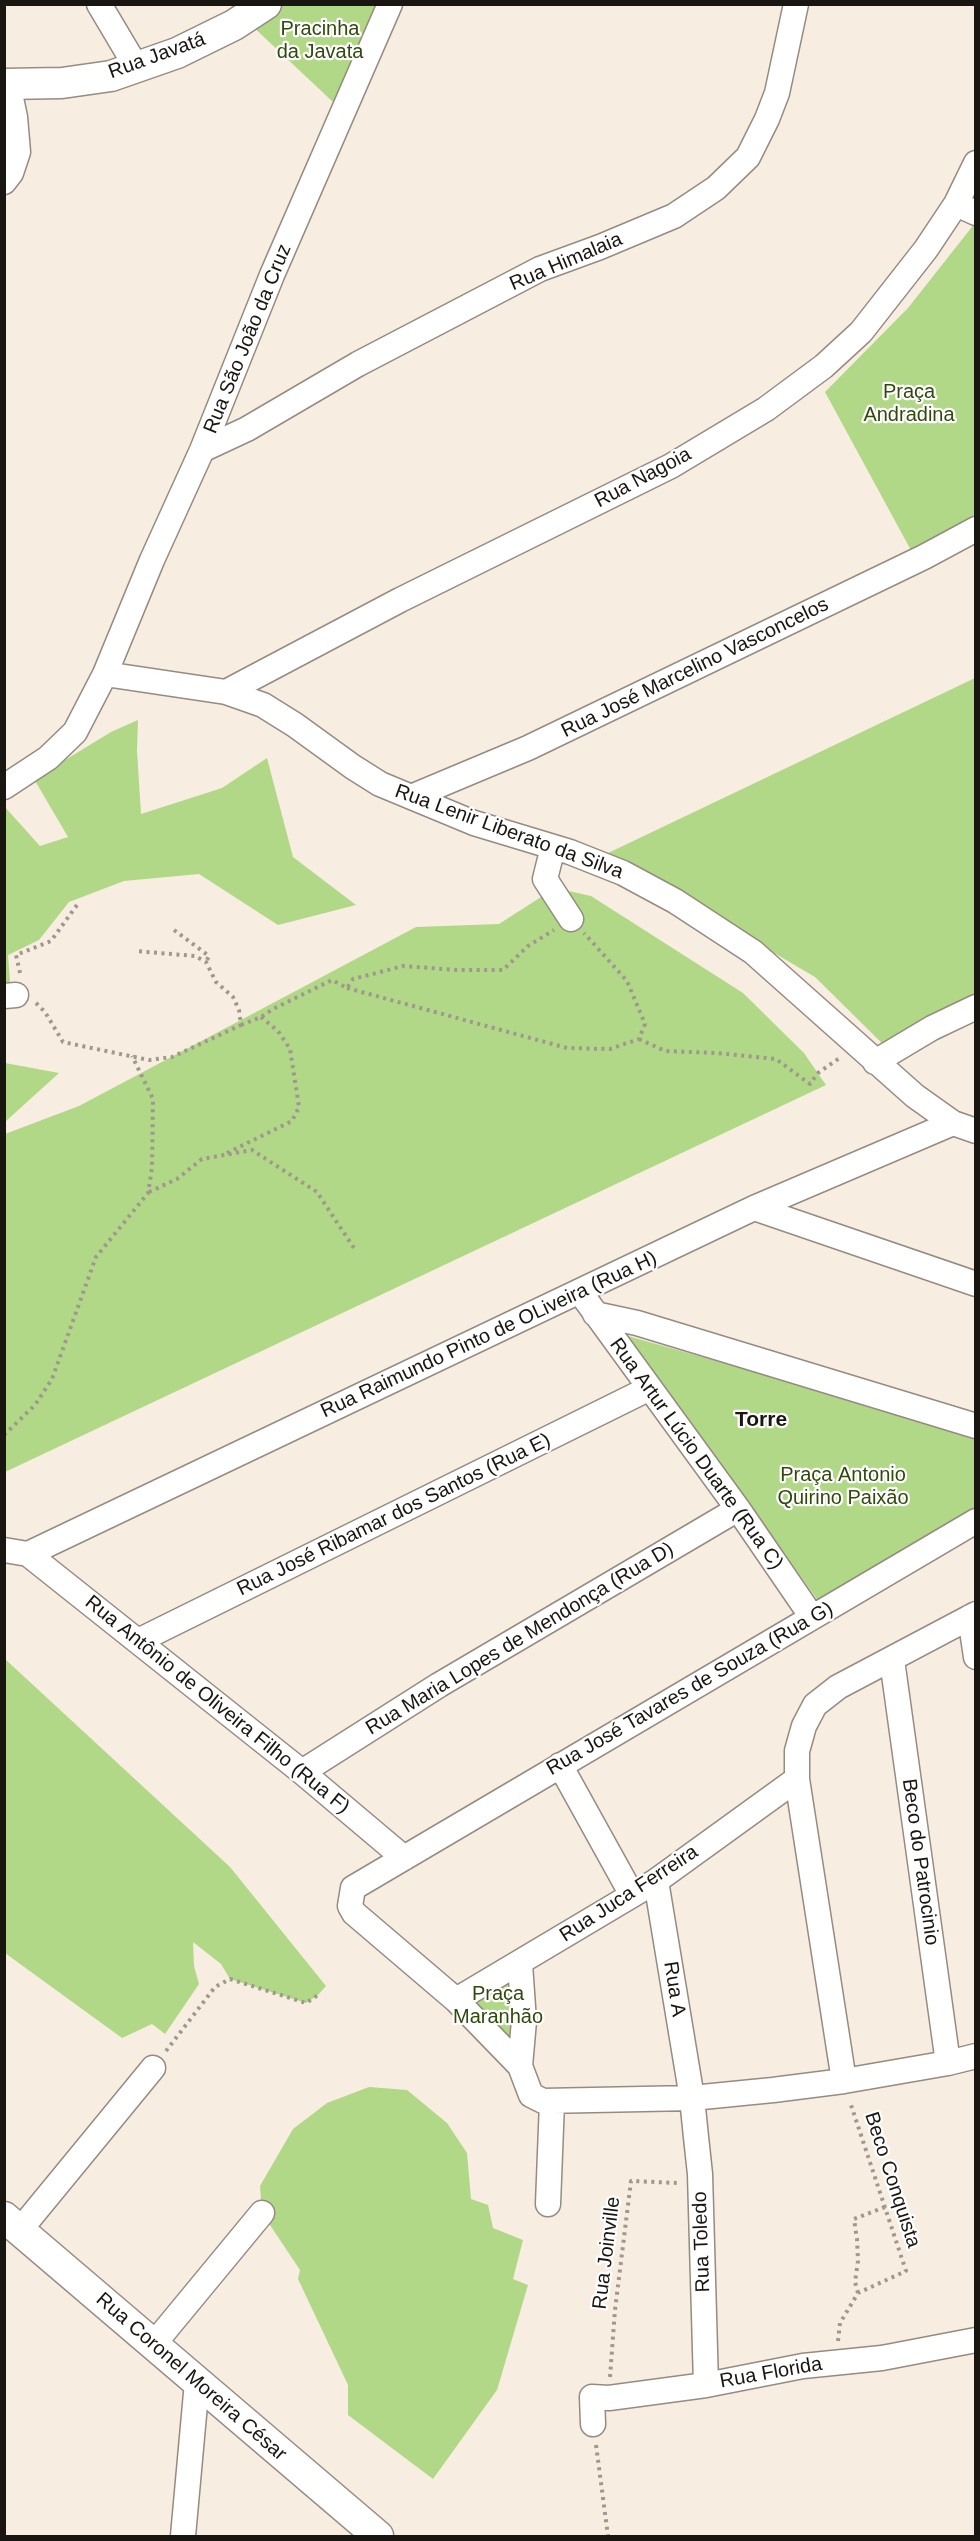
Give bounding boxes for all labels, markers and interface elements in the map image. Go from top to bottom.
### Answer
park label: Pracinha da Javata [277,17,363,64]
street label: Rua Javatá [105,27,209,85]
street label: Rua Himalaia [506,228,626,296]
street label: Rua São João da Cruz [199,241,297,437]
park label: Praça Andradina [863,380,955,427]
street label: Rua Nagoia [591,443,695,513]
street label: Rua José Marcelino Vasconcelos [558,593,832,743]
street label: Rua Lenir Liberato da Silva [392,779,626,885]
street label: Rua Raimundo Pinto de OLiveira (Rua H) [317,1246,661,1424]
street label: Rua Artur Lúcio Duarte (Rua C) [604,1334,788,1574]
district label: Torre [735,1407,787,1433]
street label: Rua José Ribamar dos Santos (Rua E) [233,1428,555,1602]
park label: Praça Antonio Quirino Paixão [777,1463,909,1510]
street label: Rua Maria Lopes de Mendonça (Rua D) [362,1537,678,1741]
street label: Rua Antônio de Oliveira Filho (Rua F) [80,1591,354,1819]
street label: Rua José Tavares de Souza (Rua G) [542,1597,838,1781]
street label: Beco do Patrocinio [896,1777,944,1947]
street label: Rua Juca Ferreira [555,1840,703,1948]
street label: Rua A [658,1960,690,2018]
park label: Praça Maranhão [453,1982,543,2029]
street label: Beco Conquista [859,2109,925,2251]
street label: Rua Toledo [688,2191,716,2293]
street label: Rua Joinville [588,2195,626,2311]
street label: Rua Coronel Moreira César [91,2288,291,2466]
street label: Rua Florida [718,2352,824,2394]

